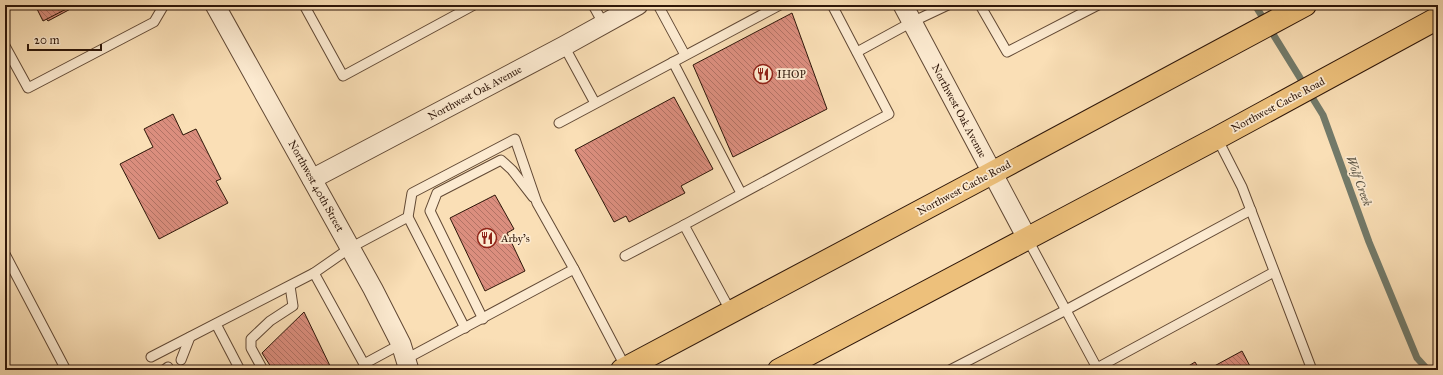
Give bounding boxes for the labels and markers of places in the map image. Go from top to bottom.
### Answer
restaurant icon: IHOP [752,63,774,85]
place label: IHOP [777,68,806,81]
restaurant icon: Arby's [476,227,498,249]
place label: Arby's [500,232,530,245]

